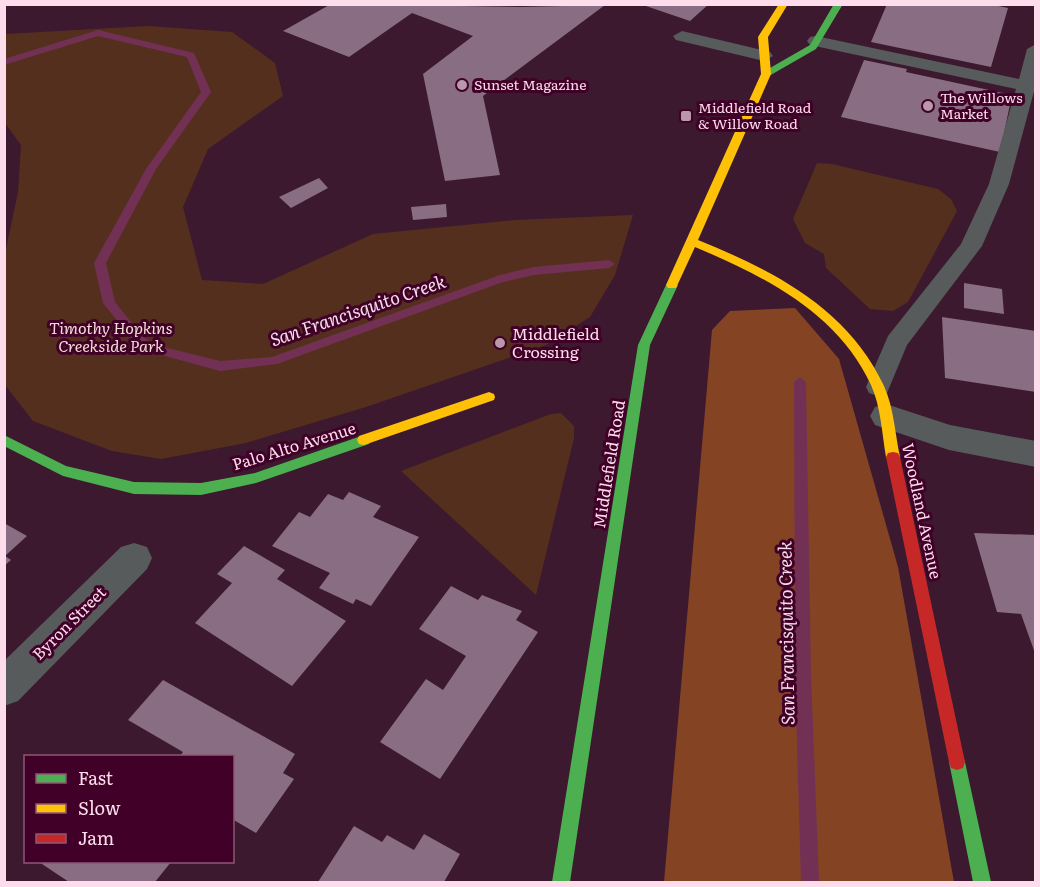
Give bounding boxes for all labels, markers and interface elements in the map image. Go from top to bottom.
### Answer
place label: Sunset Magazine [474,74,587,94]
marker: Sunset Magazine [455,78,469,92]
place label: The Willows Market [940,87,1023,123]
place label: Middlefield Road & Willow Road [698,97,812,133]
marker: The Willows Market [921,99,935,113]
marker: Middlefield Road & Willow Road [679,109,693,123]
water label: San Francisquito Creek [266,267,449,352]
park label: Timothy Hopkins Creekside Park [49,315,173,357]
place label: Middlefield Crossing [512,321,600,363]
marker: Middlefield Crossing [493,336,507,350]
street label: Middlefield Road [586,398,630,530]
street label: Palo Alto Avenue [229,415,358,475]
street label: Woodland Avenue [897,441,949,581]
water label: San Francisquito Creek [770,541,801,725]
street label: Byron Street [26,580,111,665]
legend [24,755,234,863]
text: Fast [78,764,114,791]
text: Slow [78,794,121,821]
text: Jam [78,824,114,851]

